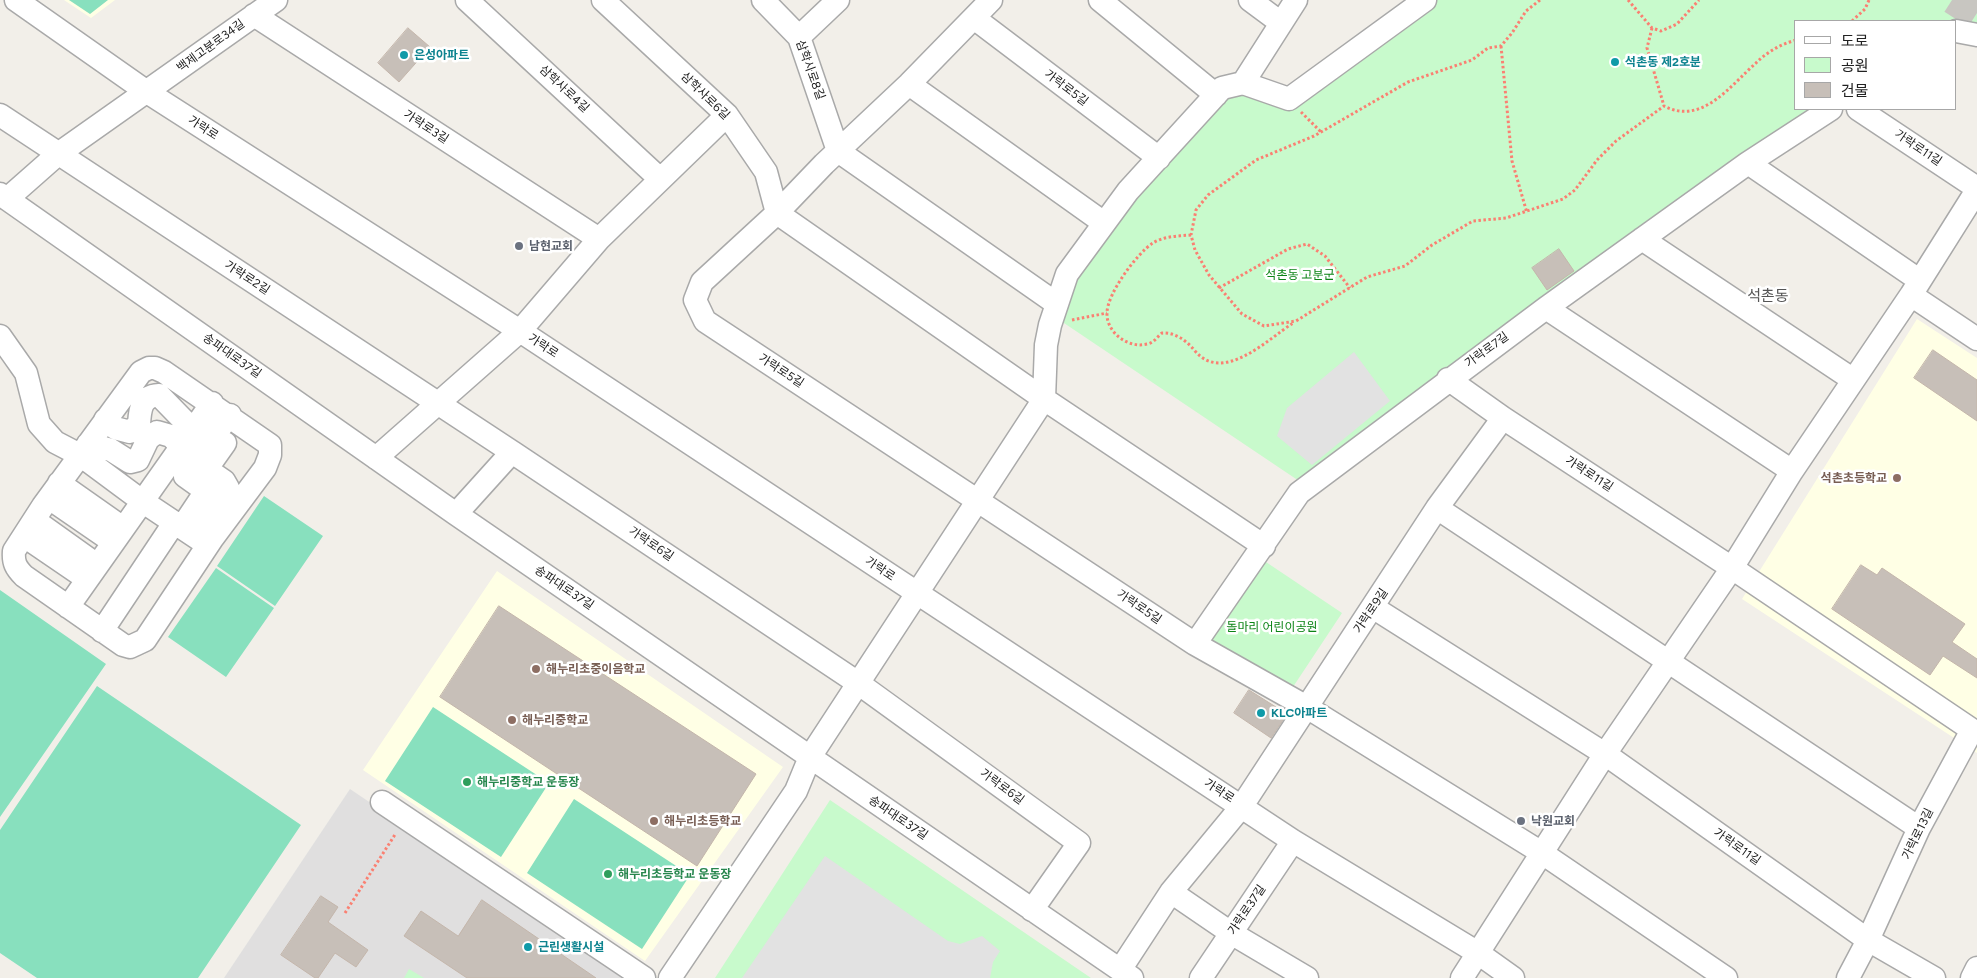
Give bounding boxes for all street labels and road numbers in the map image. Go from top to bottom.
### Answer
street label: 백제고분로34길 [174,17,248,75]
street label: 삼학사로8길 [793,38,827,102]
street label: 삼학사로4길 [536,62,592,116]
street label: 가락로5길 [1041,67,1091,109]
street label: 삼학사로6길 [678,69,732,123]
street label: 가락로3길 [401,107,451,147]
street label: 가락로 [185,113,221,143]
street label: 가락로11길 [1892,127,1944,169]
street label: 가락로2길 [222,258,272,298]
street label: 가락로7길 [1462,329,1512,371]
street label: 송파대로37길 [200,331,264,381]
street label: 가락로 [525,331,561,361]
street label: 가락로5길 [756,351,806,391]
street label: 가락로11길 [1562,453,1616,495]
street label: 가락로6길 [626,524,676,564]
street label: 가락로 [862,554,898,584]
street label: 송파대로37길 [532,563,596,613]
street label: 가락로9길 [1351,586,1391,636]
street label: 가락로5길 [1114,587,1164,627]
street label: 가락로6길 [977,766,1027,808]
street label: 가락로 [1201,776,1237,806]
street label: 송파대로37길 [866,793,930,843]
street label: 가락로13길 [1899,806,1937,862]
street label: 가락로11길 [1711,826,1763,868]
street label: 가락로37길 [1225,882,1269,938]

